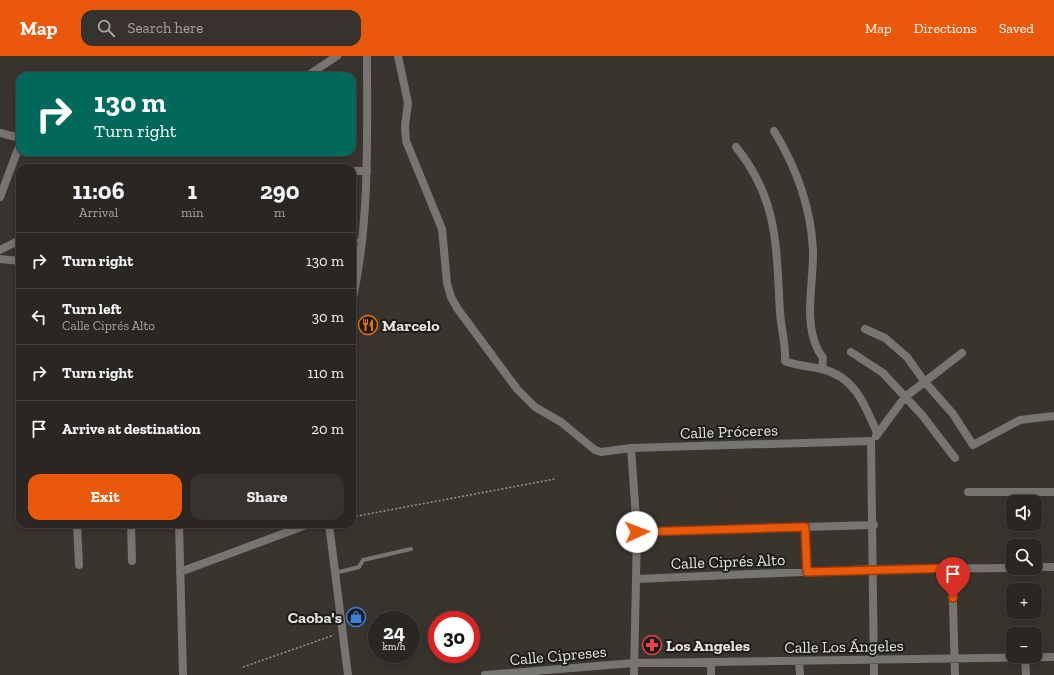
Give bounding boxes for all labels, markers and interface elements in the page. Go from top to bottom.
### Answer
search box [81,10,361,46]
text: Map [20,17,57,40]
icon: search [95,17,117,39]
text: Search here [127,19,203,37]
text: Map [865,20,892,37]
text: Directions [914,20,977,37]
text: Saved [999,20,1034,37]
text: 130 m [94,86,166,119]
icon: right [28,88,80,140]
text: Turn right [94,120,176,142]
text: 11:06 [73,176,125,205]
text: 1 [187,176,197,205]
text: 290 [260,176,299,205]
text: Arrival [79,205,118,220]
text: min [181,205,203,220]
text: m [274,205,285,220]
icon: right [28,250,50,272]
text: Turn right [62,252,133,270]
text: 130 m [306,252,344,270]
text: Turn left [62,300,122,318]
icon: left [28,306,50,328]
text: 30 m [312,308,344,326]
restaurant icon: Marcelo [357,314,379,336]
place label: Marcelo [382,316,440,335]
text: Calle Ciprés Alto [62,318,155,333]
icon: right [28,362,50,384]
text: Turn right [62,364,133,382]
text: 110 m [307,364,344,382]
icon: arrive [28,418,50,440]
text: Arrive at destination [62,420,201,438]
text: 20 m [311,420,344,438]
street label: Calle Próceres [680,420,778,443]
button: Exit [28,474,182,520]
button: Share [190,474,344,520]
map controls [1006,495,1042,663]
button: sound [1006,495,1042,531]
position arrow [616,511,658,553]
button: search [1006,539,1042,575]
street label: Calle Ciprés Alto [670,550,786,573]
pin [936,557,970,598]
icon: arrive [942,563,964,585]
button: + [1006,583,1042,619]
shop icon: Caoba's [345,606,367,628]
place label: Caoba's [288,608,342,627]
speed limit sign: 30 [428,611,480,663]
text: 24 [383,620,405,644]
button: − [1006,627,1042,663]
pharmacy icon: Los Angeles [641,634,663,656]
place label: Los Angeles [666,636,750,655]
street label: Calle Los Ángeles [784,636,904,657]
text: km/h [383,641,405,653]
street label: Calle Cipreses [509,642,607,669]

